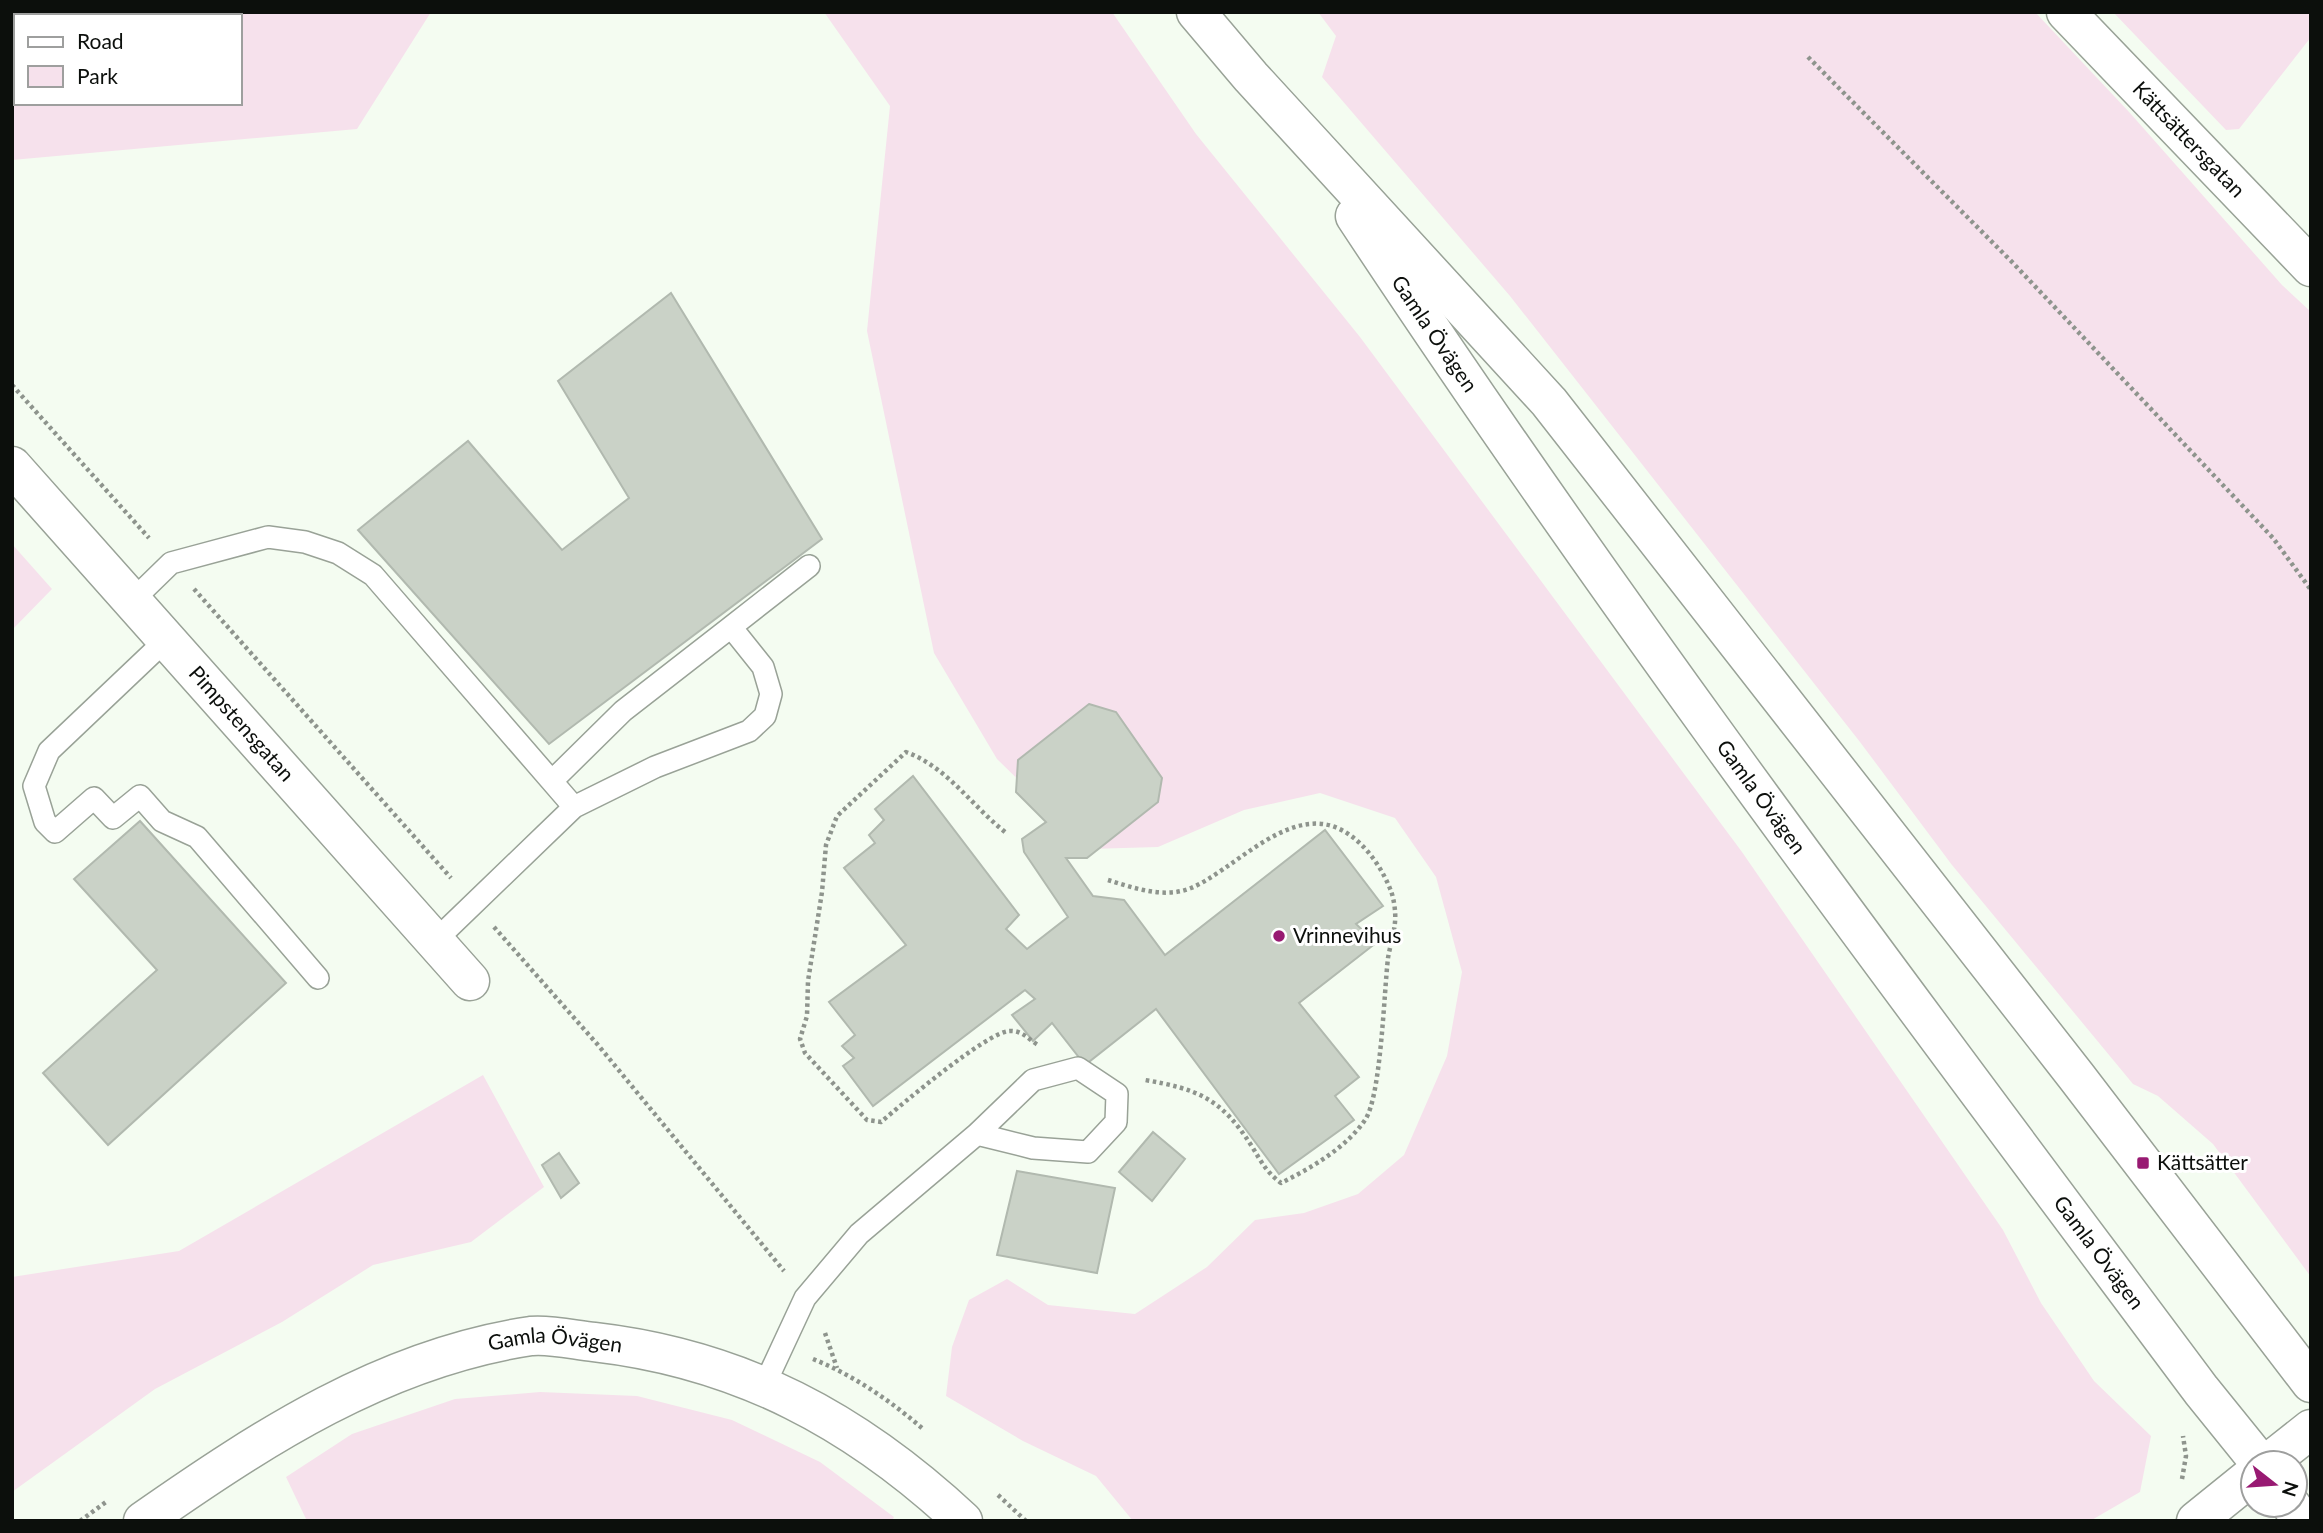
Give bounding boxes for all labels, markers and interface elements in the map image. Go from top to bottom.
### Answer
legend [14,14,242,105]
text: Road [77,28,124,53]
text: Park [77,63,118,88]
street label: Kättsättersgatan [2128,76,2251,202]
street label: Gamla Övägen [1387,270,1484,396]
street label: Pimpstensgatan [185,660,300,786]
street label: Gamla Övägen [1712,734,1812,858]
place label: Vrinnevihus [1293,922,1401,947]
marker: Vrinnevihus [1271,928,1287,944]
place label: Kättsätter [2157,1149,2248,1174]
marker: Kättsätter [2135,1155,2151,1171]
street label: Gamla Övägen [2049,1190,2150,1314]
street label: Gamla Övägen [485,1322,624,1357]
north arrow [2239,1449,2309,1519]
text: N [2278,1479,2304,1499]

